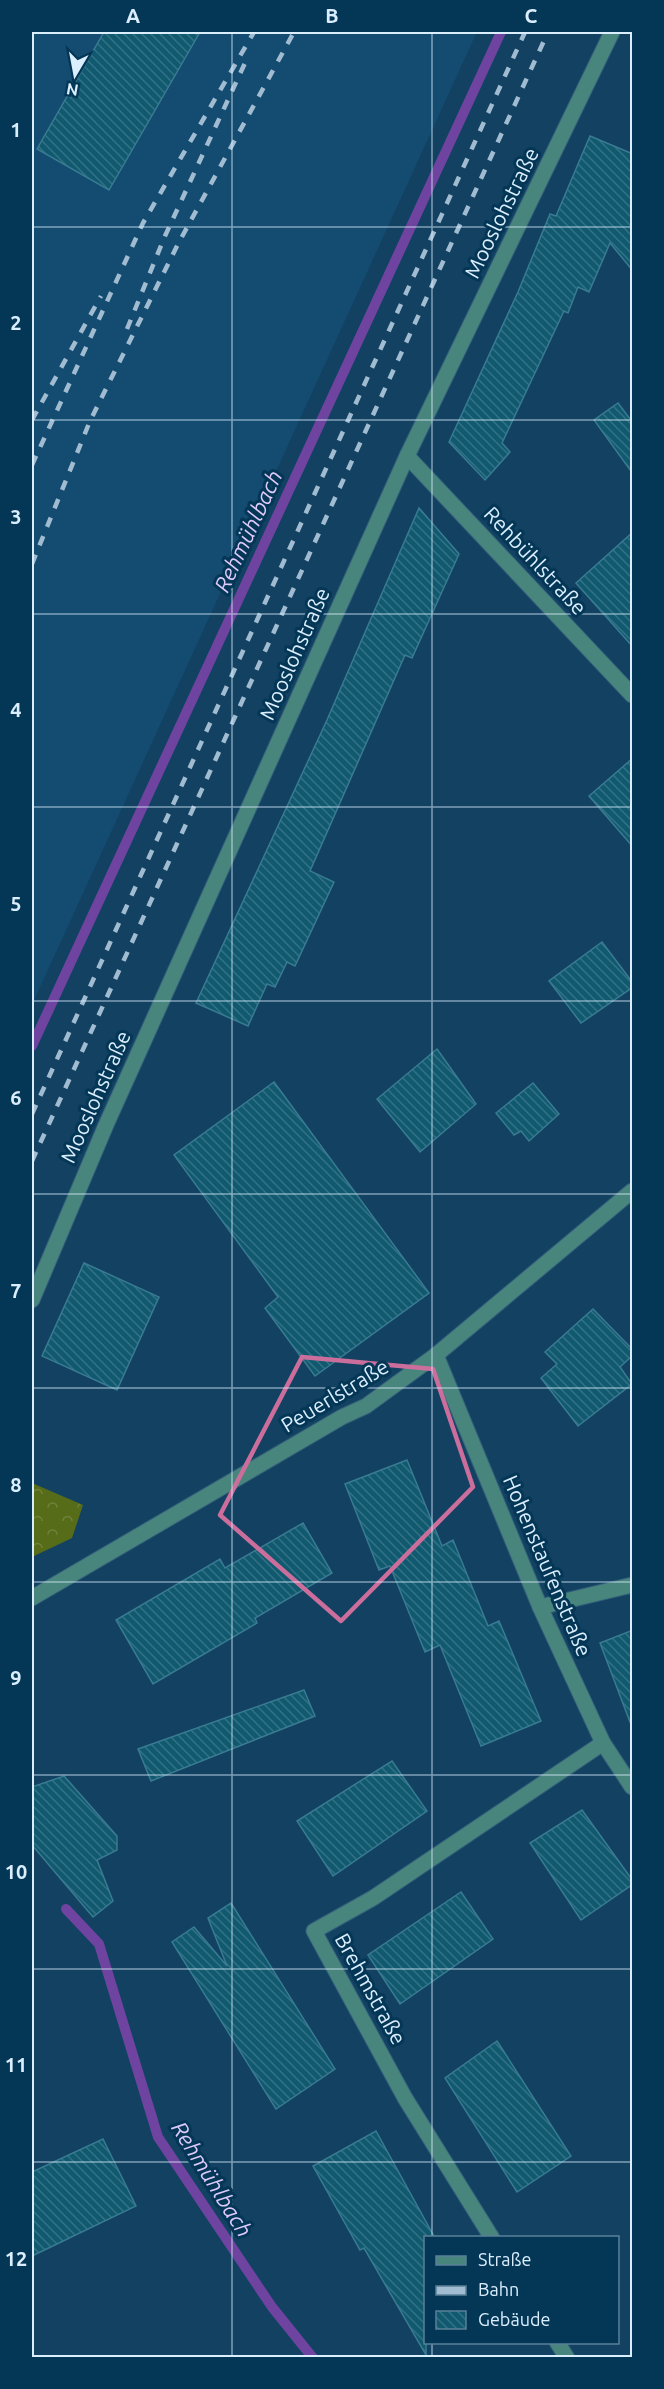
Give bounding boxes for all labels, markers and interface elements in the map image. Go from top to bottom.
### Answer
text: A [126,4,140,27]
text: B [325,4,339,27]
text: C [525,4,538,27]
north arrow [45,45,105,105]
text: N [65,80,80,100]
text: 1 [10,118,22,141]
street label: Mooslohstraße [459,143,543,282]
text: 2 [10,311,22,334]
water label: Rehmühlbach [208,466,287,596]
street label: Rehbühlstraße [480,501,592,619]
text: 3 [10,505,22,528]
street label: Mooslohstraße [254,584,334,723]
text: 4 [10,698,22,721]
text: 5 [10,892,22,915]
street label: Mooslohstraße [55,1027,135,1166]
text: 6 [10,1086,22,1109]
text: 7 [10,1279,22,1302]
street label: Peuerlstraße [276,1354,393,1437]
street label: Hohenstaufenstraße [499,1471,597,1660]
text: 8 [10,1473,22,1496]
text: 9 [10,1666,22,1689]
text: 10 [5,1860,27,1883]
street label: Brehmstraße [330,1929,411,2048]
text: 11 [5,2053,27,2076]
water label: Rehmühlbach [167,2116,258,2241]
legend [424,2236,619,2344]
text: 12 [5,2247,27,2270]
text: Straße [478,2249,531,2269]
text: Bahn [478,2279,519,2299]
text: Gebäude [478,2309,550,2329]

